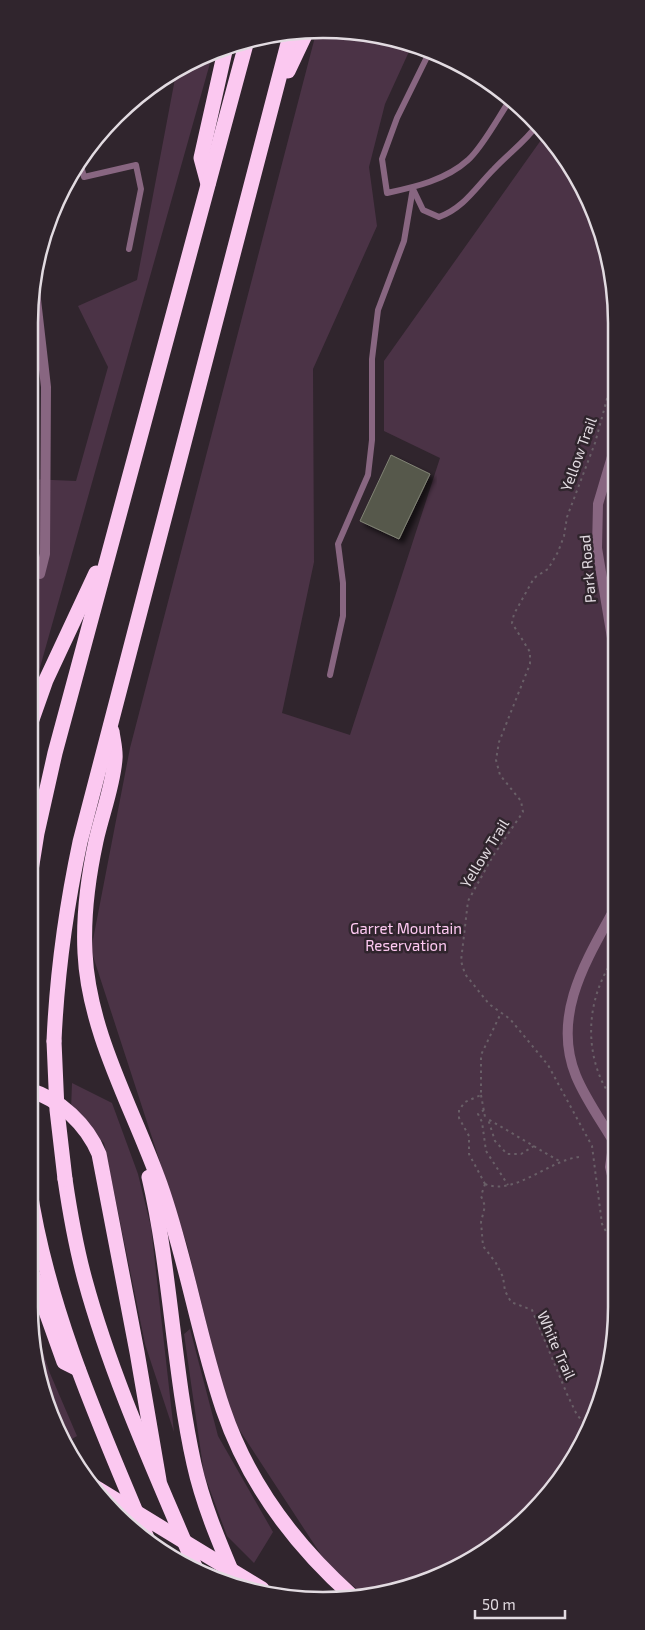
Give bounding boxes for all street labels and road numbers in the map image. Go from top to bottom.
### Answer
street label: Yellow Trail [556,414,600,494]
street label: Park Road [575,534,599,604]
street label: Yellow Trail [456,815,513,891]
street label: White Trail [534,1308,580,1383]

